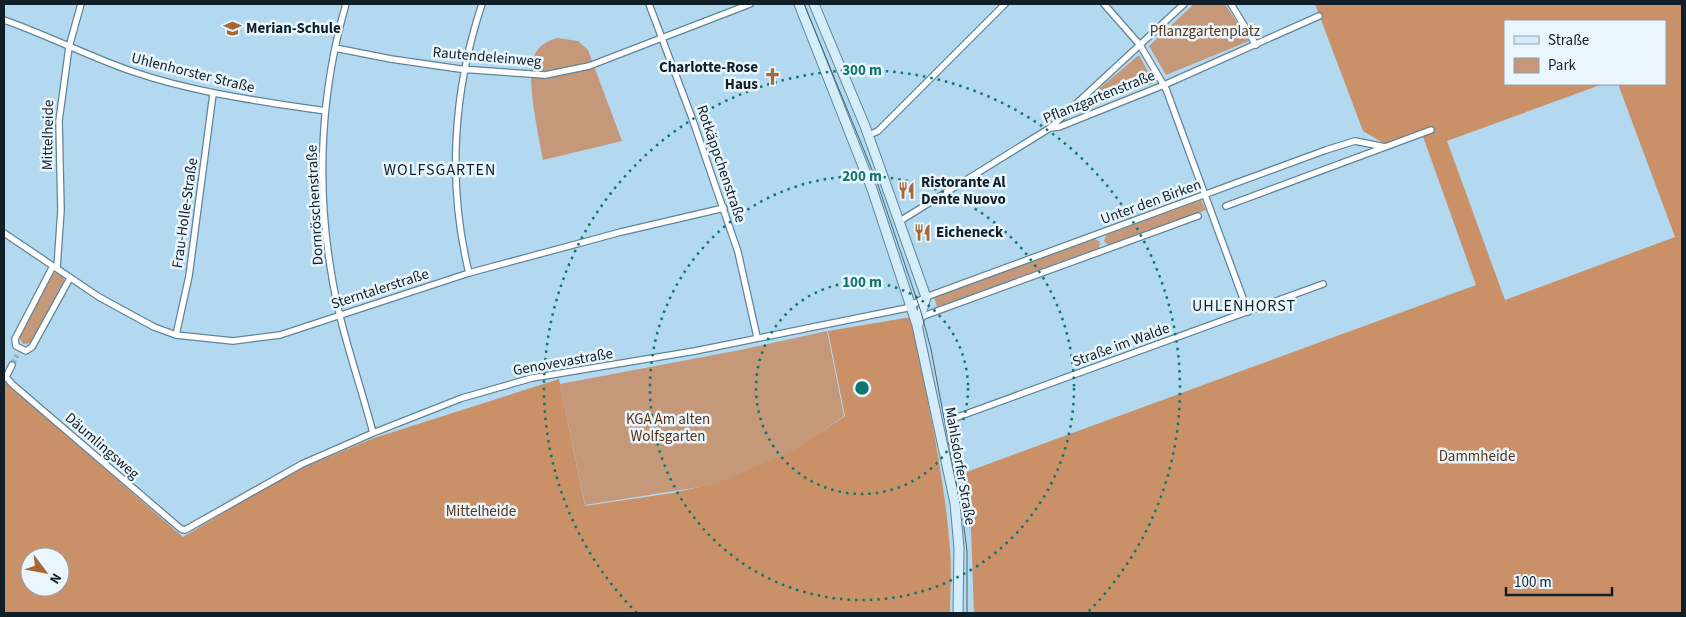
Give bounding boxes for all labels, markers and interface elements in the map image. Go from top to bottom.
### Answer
school or university icon: Merian-Schule [222,18,242,38]
place label: Merian-Schule [246,18,341,39]
legend [1504,20,1666,85]
park label: Pflanzgartenplatz [1150,21,1260,42]
text: Straße [1548,30,1589,51]
street label: Rautendeleinweg [432,42,543,72]
street label: Uhlenhorster Straße [129,48,257,98]
text: Park [1548,55,1577,76]
place label: Charlotte-Rose Haus [659,57,758,95]
text: 300 m [842,60,882,81]
street label: Pflanzgartenstraße [1040,65,1158,129]
church icon: Charlotte-Rose Haus [762,66,782,86]
street label: Mittelheide [37,100,59,170]
street label: Rotkäppchenstraße [691,102,751,226]
street label: Dornröschenstraße [301,144,329,266]
street label: Frau-Holle-Straße [167,157,203,269]
district label: WOLFSGARTEN [384,159,496,181]
text: 200 m [842,166,882,187]
place label: Ristorante Al Dente Nuovo [921,172,1006,210]
street label: Unter den Birken [1098,174,1204,230]
restaurant icon: Ristorante Al Dente Nuovo [897,181,917,201]
restaurant icon: Eicheneck [912,222,932,242]
place label: Eicheneck [936,222,1004,243]
street label: Sterntalerstraße [328,263,432,315]
text: 100 m [842,272,882,293]
district label: UHLENHORST [1192,295,1296,317]
street label: Straße im Walde [1069,318,1173,372]
street label: Genovevastraße [511,343,615,381]
centre of rings [853,379,871,397]
street label: Mahlsdorfer Straße [939,405,981,527]
street label: Däumlingsweg [60,408,144,485]
park label: KGA Am alten Wolfsgarten [626,409,710,447]
park label: Dammheide [1439,446,1515,467]
park label: Mittelheide [446,501,516,522]
north arrow [20,547,70,597]
scale bar [1506,564,1612,596]
text: N [44,569,66,588]
text: 100 m [1514,572,1552,593]

